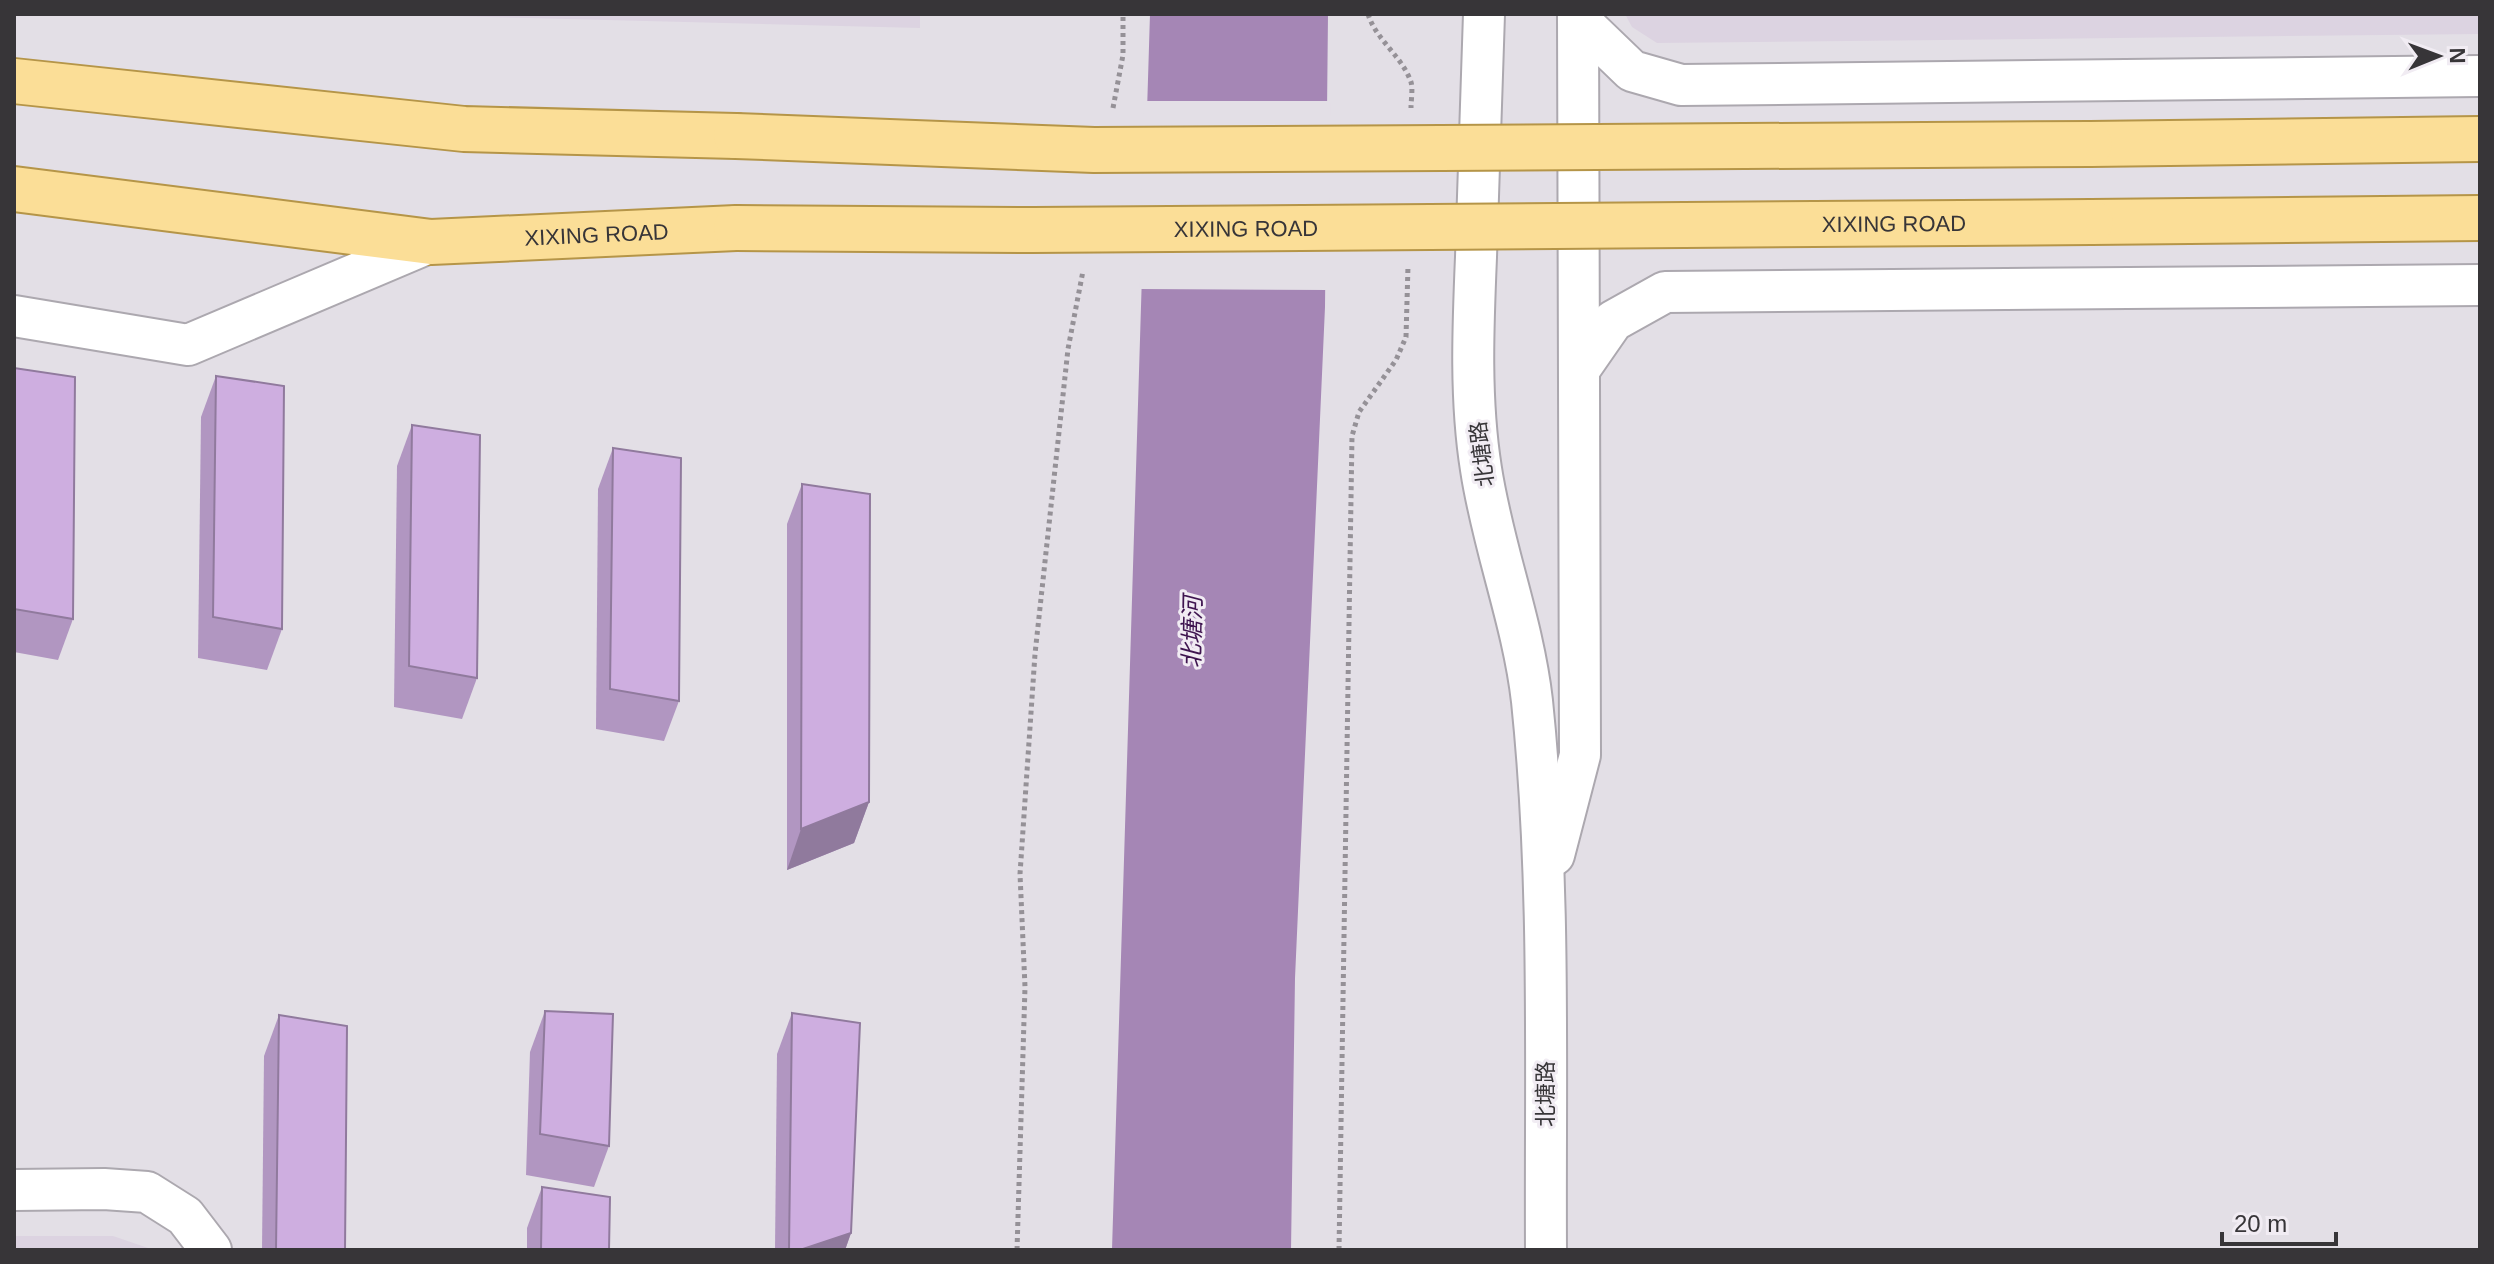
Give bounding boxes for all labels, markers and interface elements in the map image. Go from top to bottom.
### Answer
north arrow [2398,16,2478,96]
text: N [2445,47,2470,64]
street label: XIXING ROAD [1822,210,1966,237]
street label: XIXING ROAD [1174,215,1318,241]
street label: XIXING ROAD [524,219,669,250]
street label: 北塘路 [1466,420,1498,488]
water label: 北塘河 [1178,592,1206,668]
street label: 北塘路 [1533,1061,1558,1127]
scale bar [2222,1196,2336,1246]
text: 20 m [2234,1210,2287,1237]

